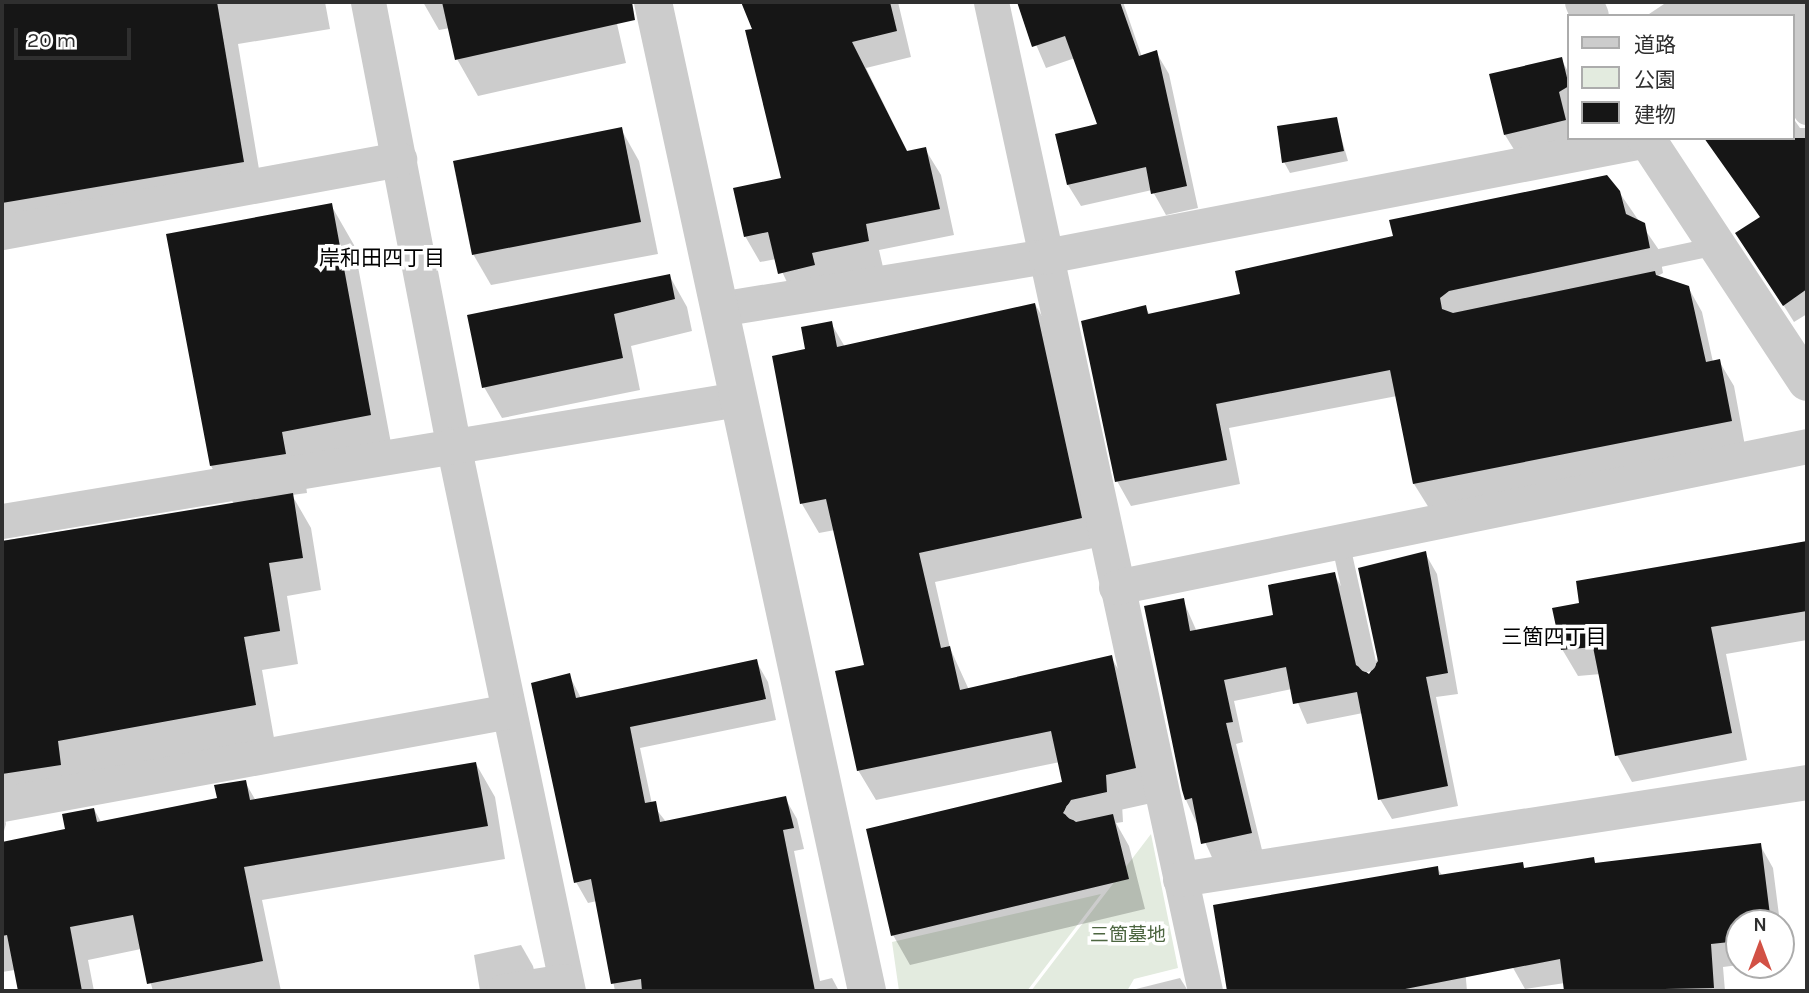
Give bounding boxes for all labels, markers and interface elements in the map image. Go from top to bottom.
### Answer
scale bar [18,14,135,58]
legend [1568,14,1795,140]
text: 20 m [27,28,76,52]
text: 道路 [1634,33,1676,57]
text: 公園 [1634,68,1676,92]
text: 建物 [1634,103,1676,127]
district label: 岸和田四丁目 [319,245,445,271]
district label: 三箇四丁目 [1502,624,1606,650]
north arrow [1725,909,1795,979]
text: N [1753,914,1767,936]
park label: 三箇墓地 [1090,925,1166,947]

